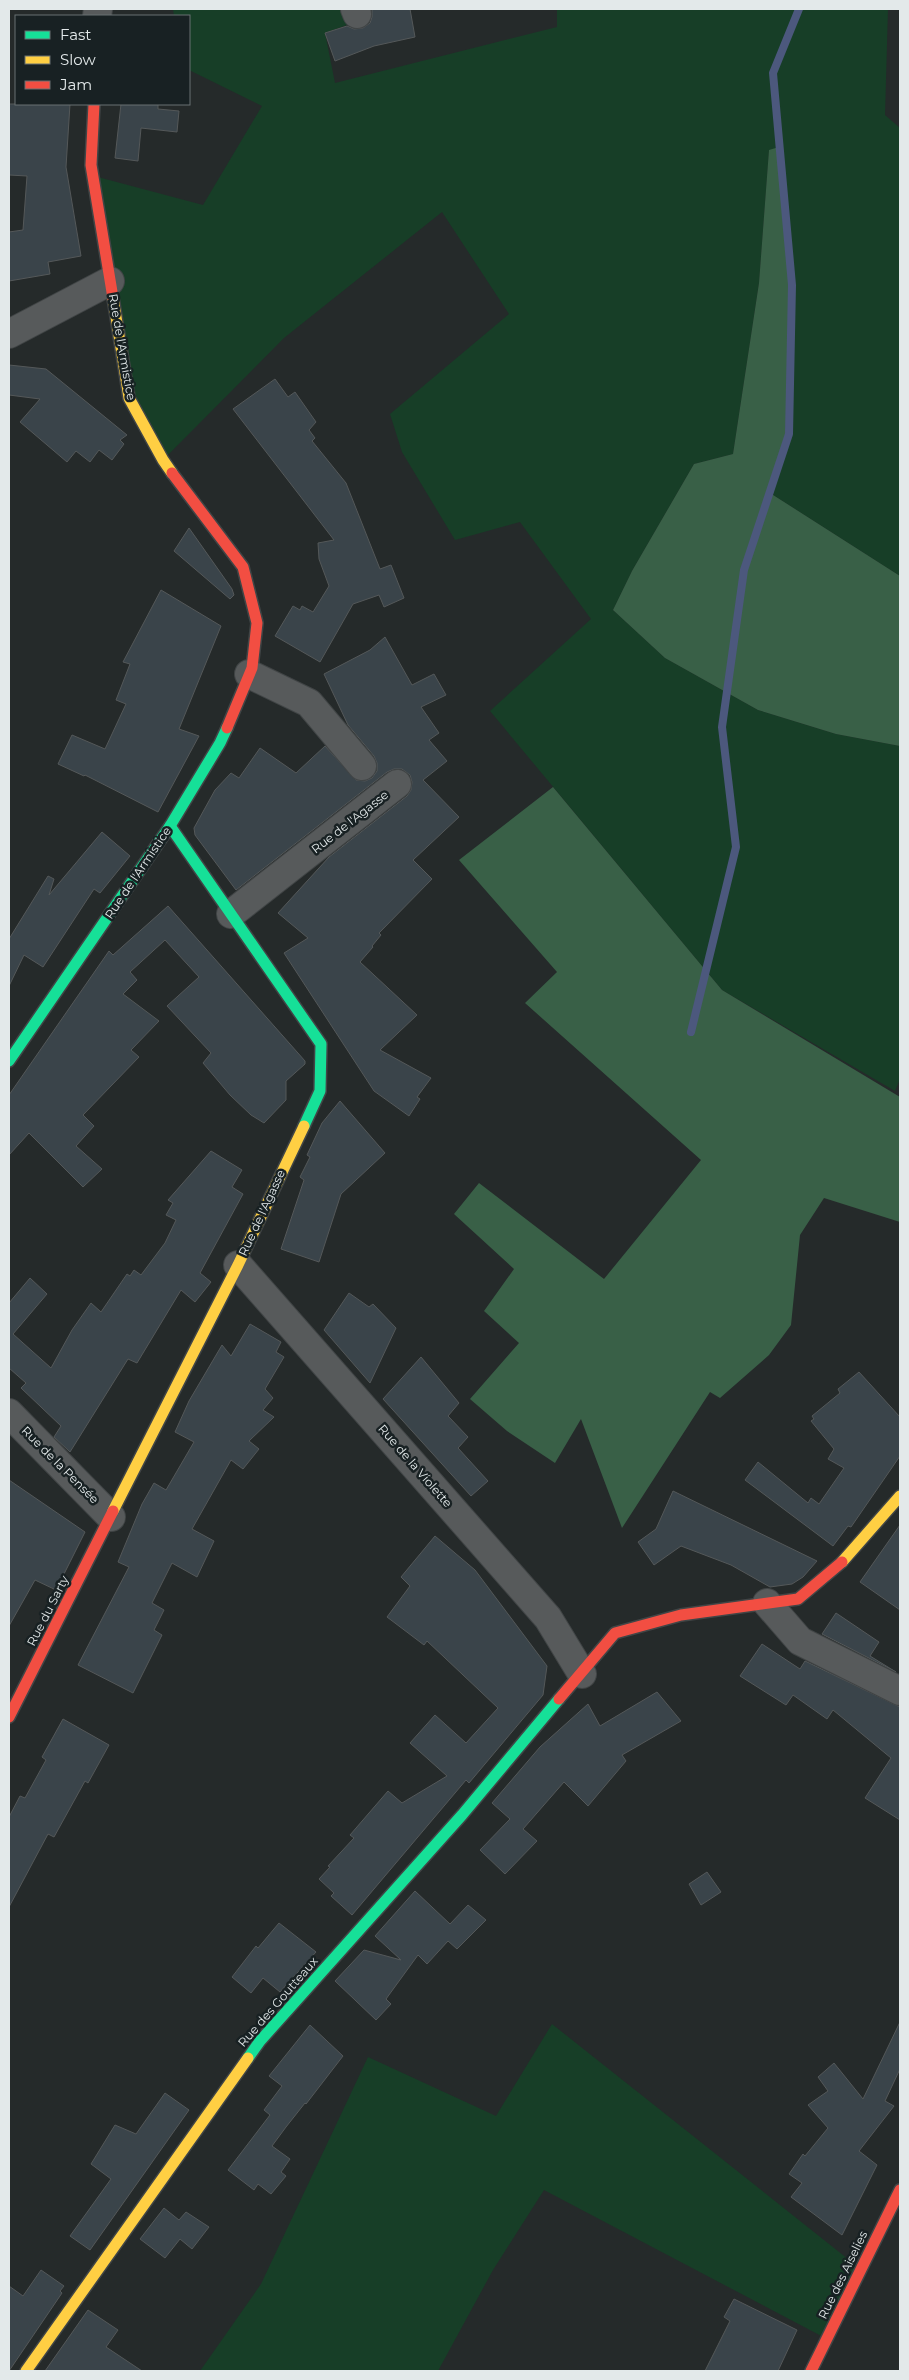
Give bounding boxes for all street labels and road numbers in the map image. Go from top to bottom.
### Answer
street label: Rue de l'Armistice [106,292,139,401]
street label: Rue de l'Agasse [308,787,391,856]
street label: Rue de l'Armistice [101,824,174,922]
street label: Rue de l'Agasse [235,1167,288,1258]
street label: Rue de la Violette [375,1421,456,1510]
street label: Rue de la Pensée [19,1423,102,1506]
street label: Rue du Sarty [23,1573,72,1648]
street label: Rue des Goutteaux [234,1953,321,2050]
street label: Rue des Aiselies [815,2228,870,2321]

